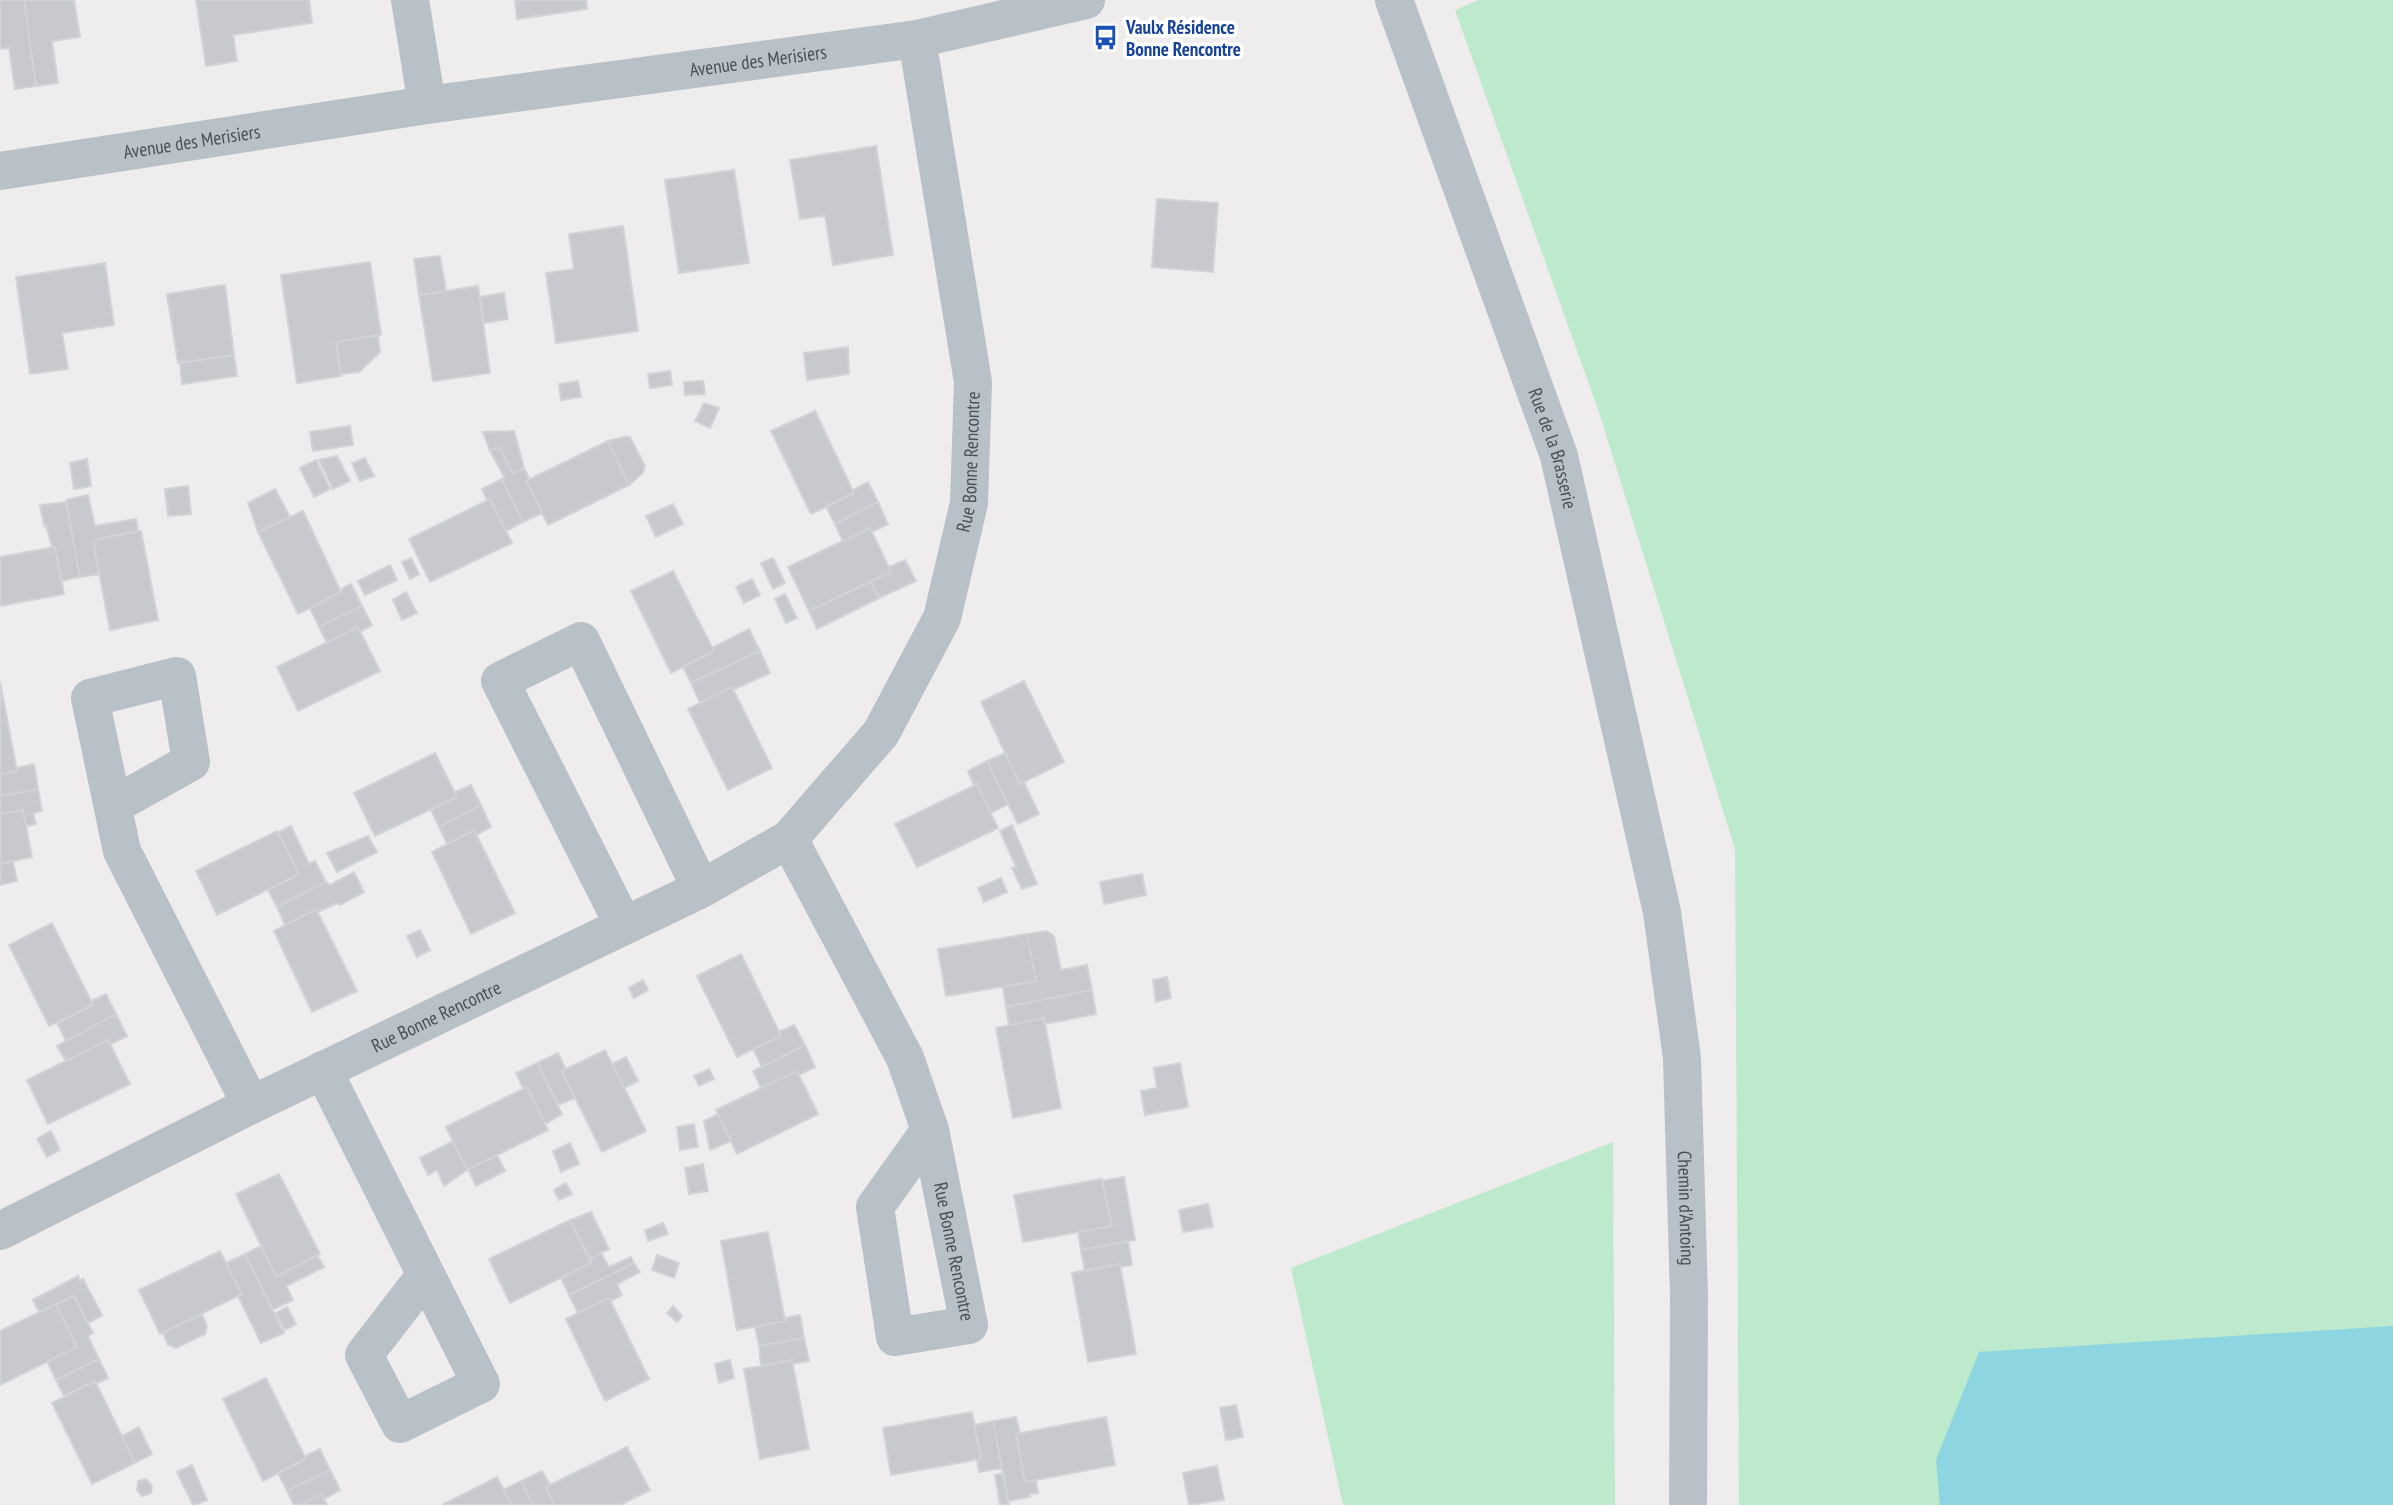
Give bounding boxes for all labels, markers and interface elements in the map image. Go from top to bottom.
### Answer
place label: Vaulx Résidence Bonne Rencontre [1125,15,1241,61]
bus stop icon: Vaulx Résidence Bonne Rencontre [1092,24,1120,52]
street label: Avenue des Merisiers [688,39,828,82]
street label: Avenue des Merisiers [122,119,262,164]
street label: Rue de la Brasserie [1523,385,1583,511]
street label: Rue Bonne Rencontre [951,391,985,534]
street label: Rue Bonne Rencontre [367,975,505,1058]
street label: Chemin d'Antoing [1673,1150,1700,1266]
street label: Rue Bonne Rencontre [929,1180,980,1323]

